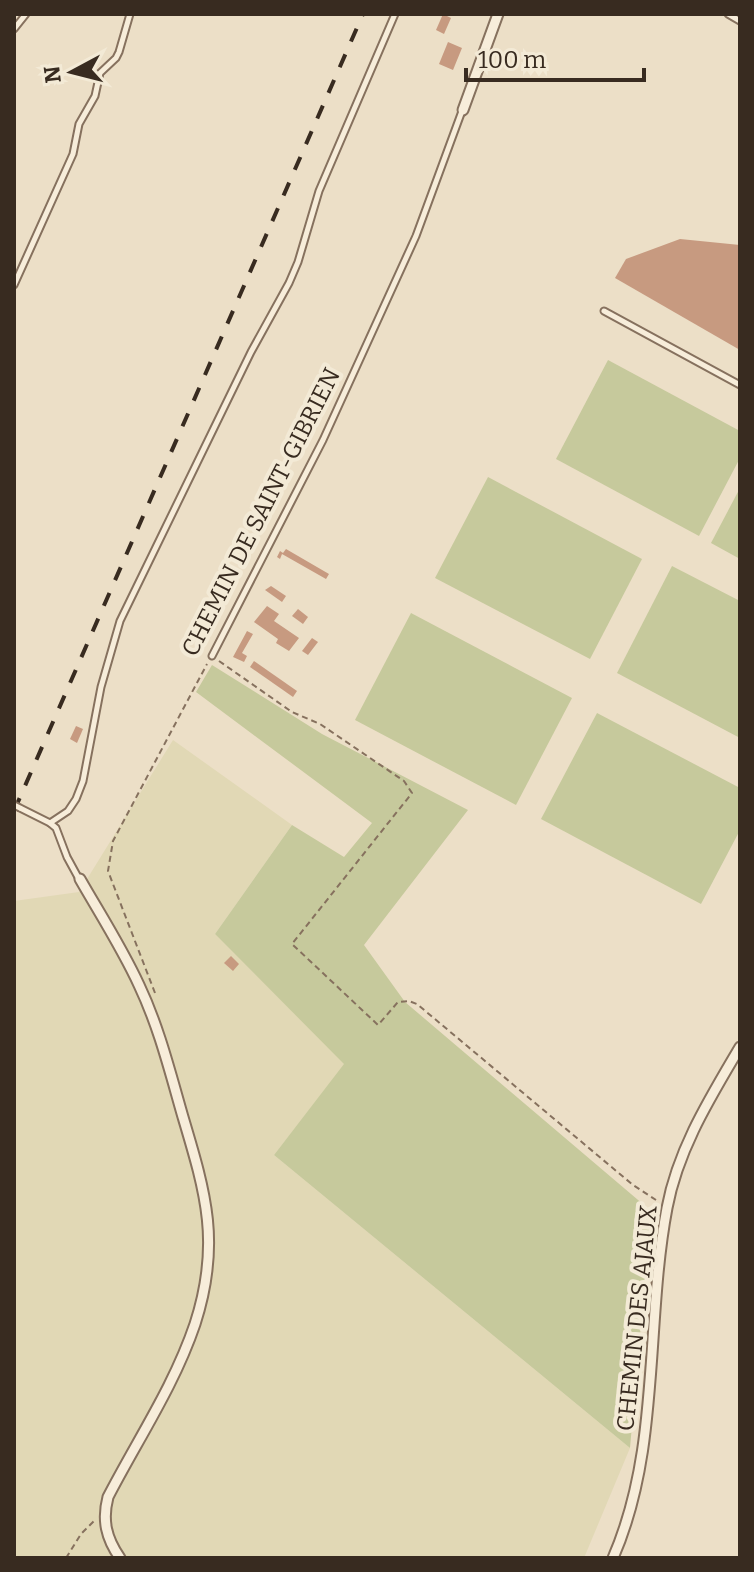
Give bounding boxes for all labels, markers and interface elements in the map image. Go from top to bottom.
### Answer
north arrow [32,32,112,112]
scale bar [466,32,644,82]
text: 100 m [478,46,546,74]
text: N [38,64,67,84]
street label: CHEMIN DE SAINT-GIBRIEN [176,363,346,661]
street label: CHEMIN DES AJAUX [611,1203,663,1432]

